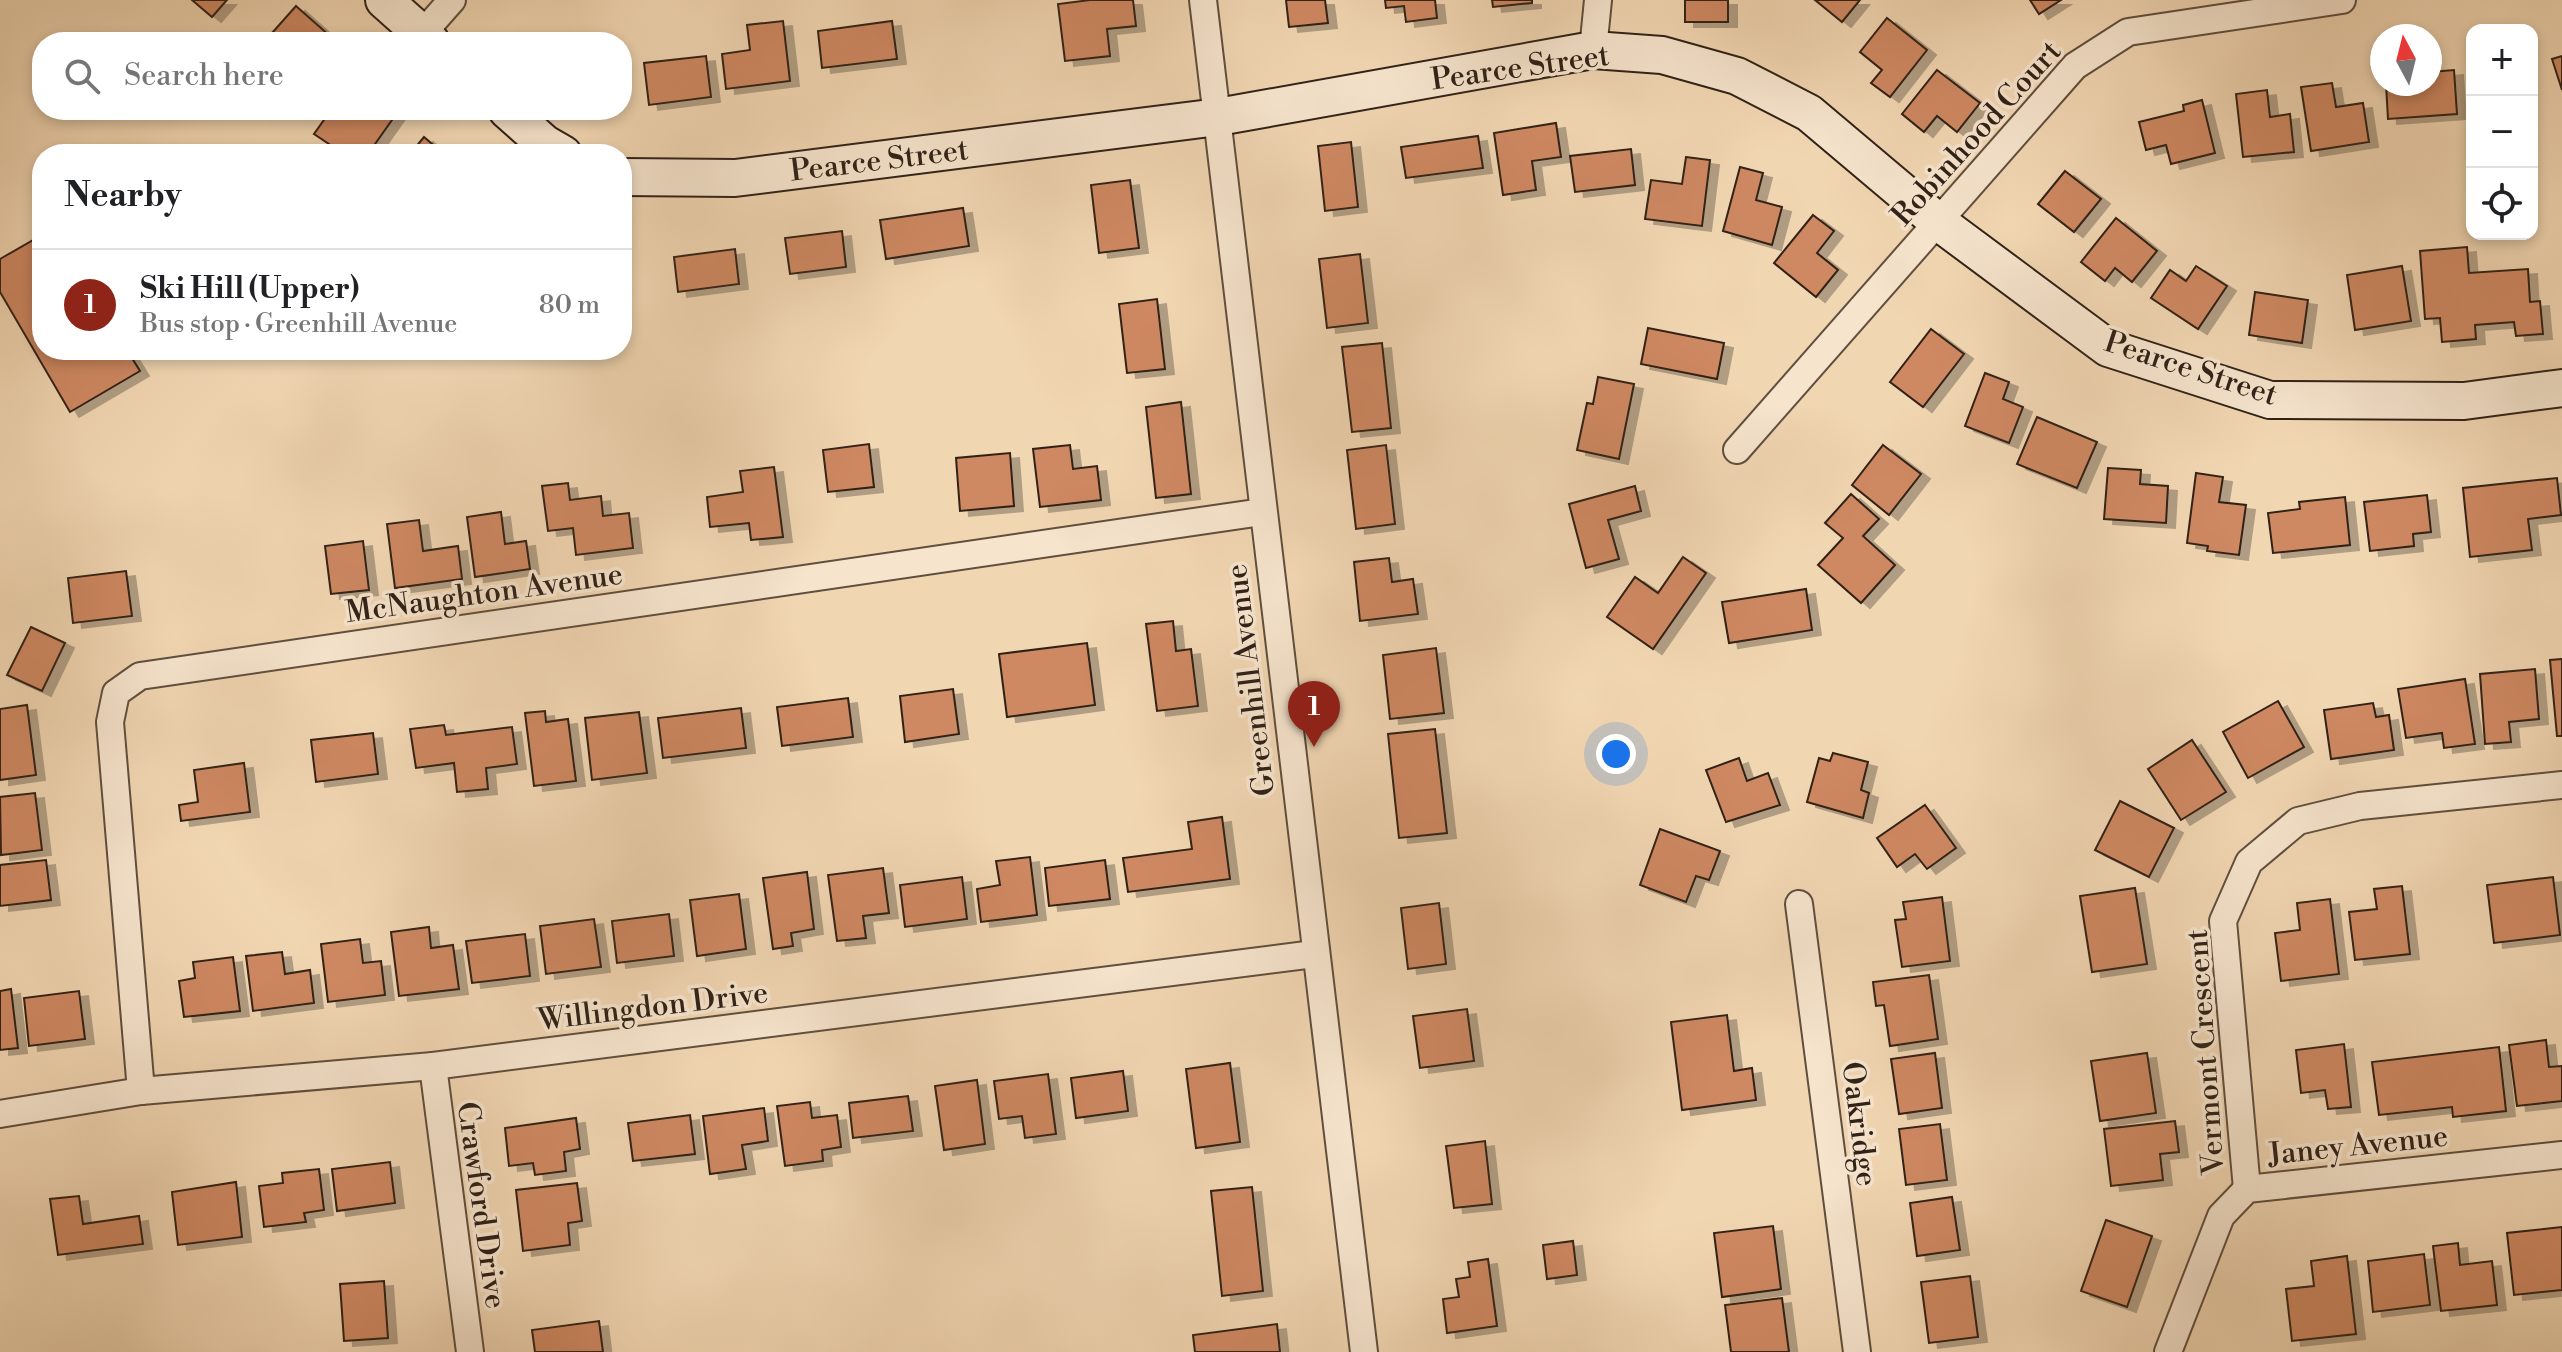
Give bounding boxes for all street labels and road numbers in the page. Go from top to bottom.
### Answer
street label: Robinhood Court [1884,33,2070,234]
street label: Pearce Street [1429,37,1612,99]
street label: Pearce Street [788,131,971,191]
street label: Pearce Street [2099,323,2282,415]
street label: McNaughton Avenue [343,556,625,632]
street label: Greenhill Avenue [1218,562,1284,798]
street label: Vermont Crescent [2178,928,2234,1177]
street label: Willingdon Drive [535,974,770,1040]
street label: Oakridge [1833,1060,1885,1189]
street label: Crawford Drive [448,1099,514,1311]
street label: Janey Avenue [2265,1118,2450,1174]

